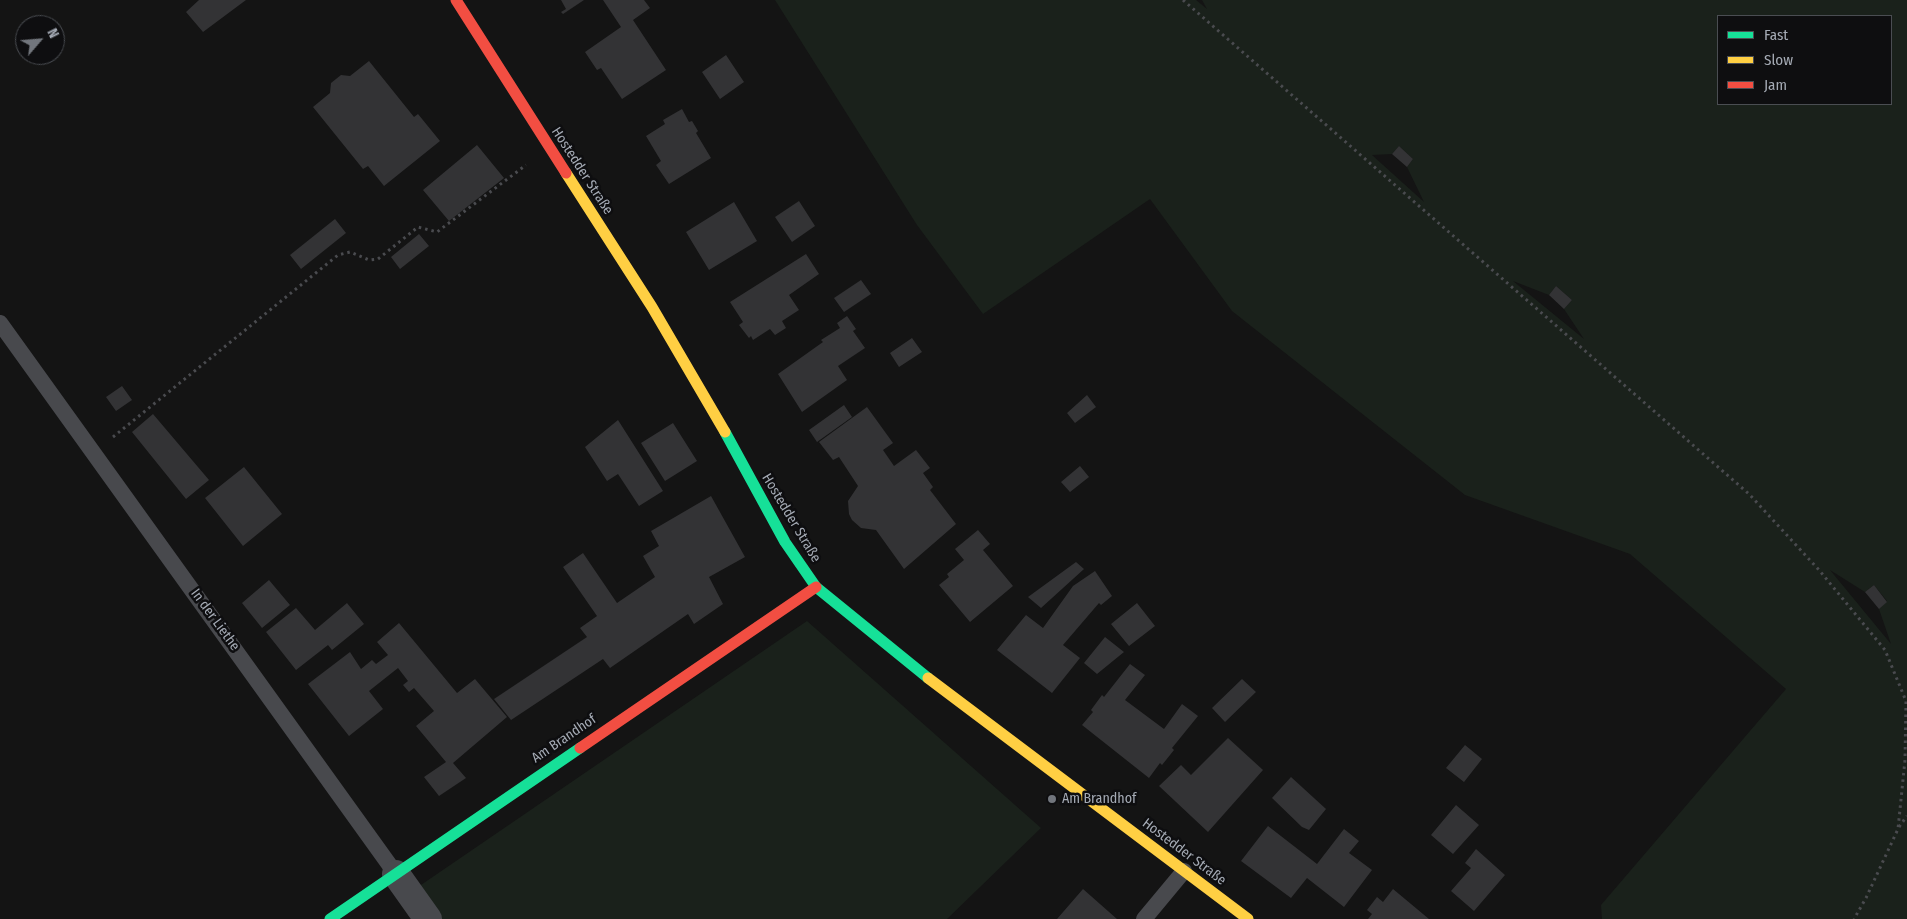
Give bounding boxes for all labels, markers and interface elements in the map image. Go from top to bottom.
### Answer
north arrow [15,15,65,65]
legend [1717,15,1892,105]
text: N [43,26,62,41]
text: Fast [1764,26,1788,44]
text: Slow [1764,51,1793,69]
text: Jam [1764,76,1787,94]
street label: Hostedder Straße [548,124,616,218]
street label: Hostedder Straße [758,471,824,565]
street label: In der Liethe [187,586,243,654]
street label: Am Brandhof [529,711,599,767]
place label: Am Brandhof [1062,791,1136,807]
marker: Am Brandhof [1046,793,1058,805]
street label: Hostedder Straße [1139,815,1229,889]

